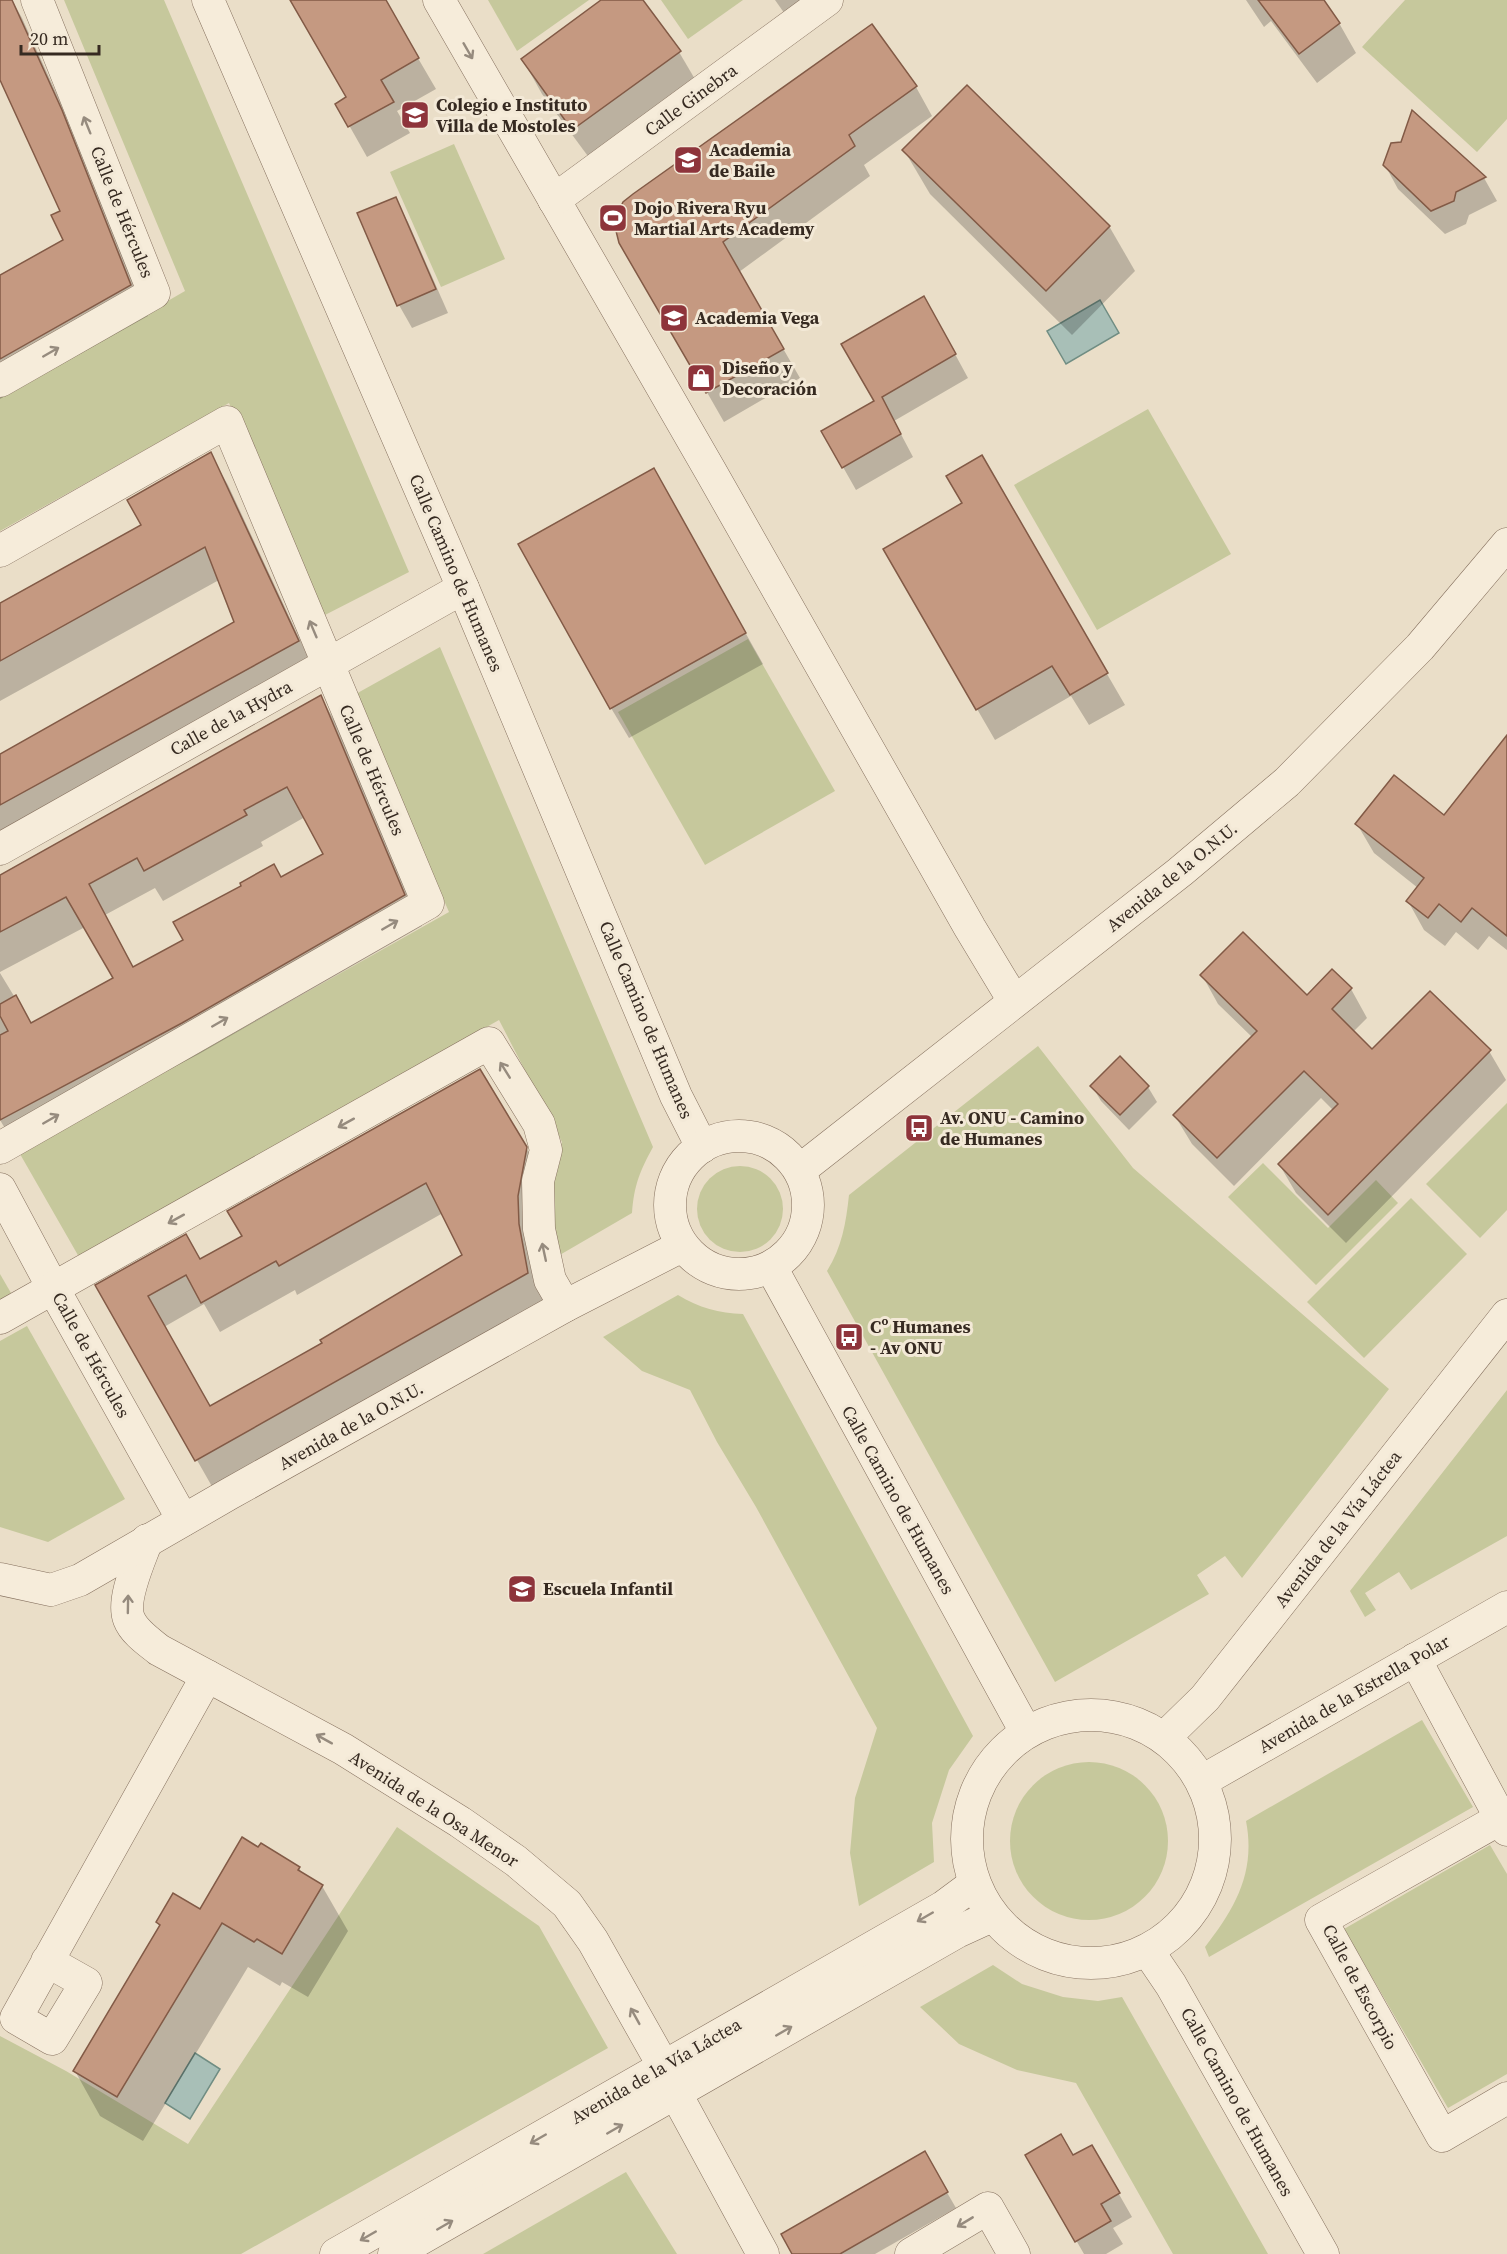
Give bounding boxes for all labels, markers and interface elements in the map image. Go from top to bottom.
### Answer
scale bar [21,18,99,56]
text: 20 m [30,26,68,51]
one-way arrow [462,42,474,59]
street label: Calle Ginebra [639,57,743,142]
place label: Colegio e Instituto Villa de Mostoles [436,92,587,138]
school or university icon: Colegio e Instituto Villa de Mostoles [399,99,431,131]
one-way arrow [81,116,92,135]
place label: Academia de Baile [709,137,792,183]
street label: Calle de Hércules [85,142,160,282]
school or university icon: Academia de Baile [672,144,704,176]
place label: Dojo Rivera Ryu Martial Arts Academy [634,195,815,241]
sports icon: Dojo Rivera Ryu Martial Arts Academy [597,202,629,234]
school or university icon: Academia Vega [658,302,690,334]
place label: Academia Vega [695,305,820,330]
one-way arrow [42,346,59,358]
place label: Diseño y Decoración [722,355,817,401]
shop icon: Diseño y Decoración [685,362,717,394]
street label: Calle Camino de Humanes [403,470,510,676]
one-way arrow [307,620,318,638]
street label: Calle de la Hydra [165,673,297,761]
street label: Calle de Hércules [334,700,411,839]
street label: Avenida de la O.N.U. [1101,816,1243,937]
street label: Calle Camino de Humanes [593,917,700,1123]
one-way arrow [381,919,398,931]
one-way arrow [211,1016,228,1028]
one-way arrow [499,1062,511,1079]
place label: Av. ONU - Camino de Humanes [940,1105,1084,1151]
one-way arrow [42,1112,59,1124]
bus stop icon: Av. ONU - Camino de Humanes [903,1112,935,1144]
one-way arrow [338,1117,355,1129]
one-way arrow [168,1213,185,1225]
one-way arrow [538,1243,549,1263]
street label: Calle de Hércules [46,1287,136,1422]
place label: Cº Humanes - Av ONU [870,1314,971,1360]
bus stop icon: Cº Humanes - Av ONU [833,1321,865,1353]
street label: Avenida de la O.N.U. [274,1375,428,1476]
street label: Calle Camino de Humanes [836,1401,961,1599]
street label: Avenida de la Vía Láctea [1268,1444,1407,1612]
school or university icon: Escuela Infantil [506,1573,538,1605]
place label: Escuela Infantil [543,1576,673,1601]
one-way arrow [123,1595,134,1615]
street label: Avenida de la Estrella Polar [1253,1628,1454,1759]
one-way arrow [316,1733,333,1745]
street label: Avenida de la Osa Menor [344,1744,524,1873]
one-way arrow [917,1912,935,1923]
street label: Calle de Escorpio [1317,1920,1404,2054]
street label: Calle Camino de Humanes [1175,2003,1300,2201]
one-way arrow [629,2008,641,2025]
street label: Avenida de la Vía Láctea [566,2011,746,2130]
one-way arrow [775,2025,792,2037]
one-way arrow [606,2123,623,2135]
one-way arrow [529,2134,547,2145]
one-way arrow [957,2217,974,2229]
one-way arrow [436,2219,454,2230]
one-way arrow [360,2230,377,2242]

